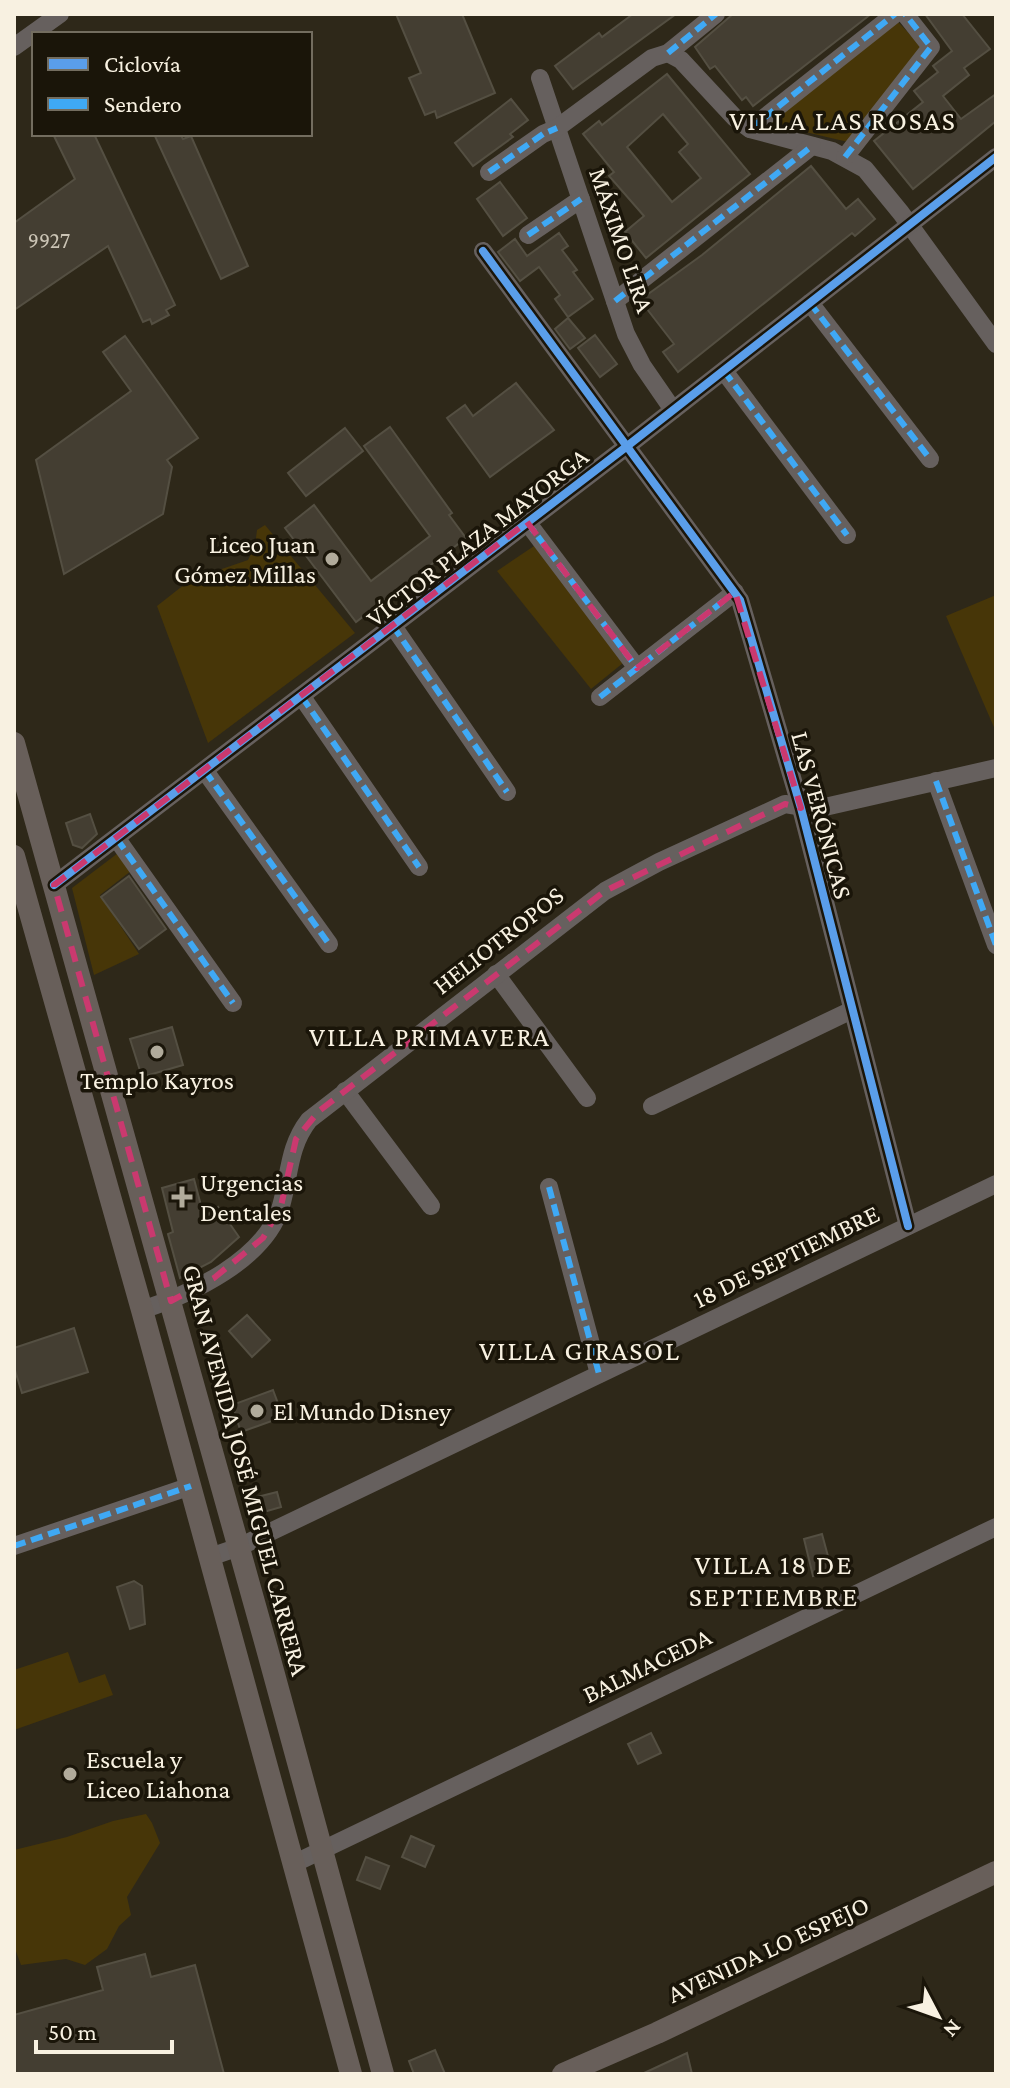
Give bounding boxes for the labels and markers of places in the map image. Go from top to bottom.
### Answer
place label: Liceo Juan Gómez Millas [174,530,316,589]
marker: Liceo Juan Gómez Millas [323,550,341,568]
marker: Templo Kayros [148,1043,166,1061]
place label: Templo Kayros [80,1066,234,1095]
place label: Urgencias Dentales [200,1168,303,1227]
marker: Urgencias Dentales [171,1186,193,1208]
place label: El Mundo Disney [273,1397,452,1426]
marker: El Mundo Disney [248,1402,266,1420]
place label: Escuela y Liceo Liahona [86,1745,230,1804]
marker: Escuela y Liceo Liahona [61,1765,79,1783]

